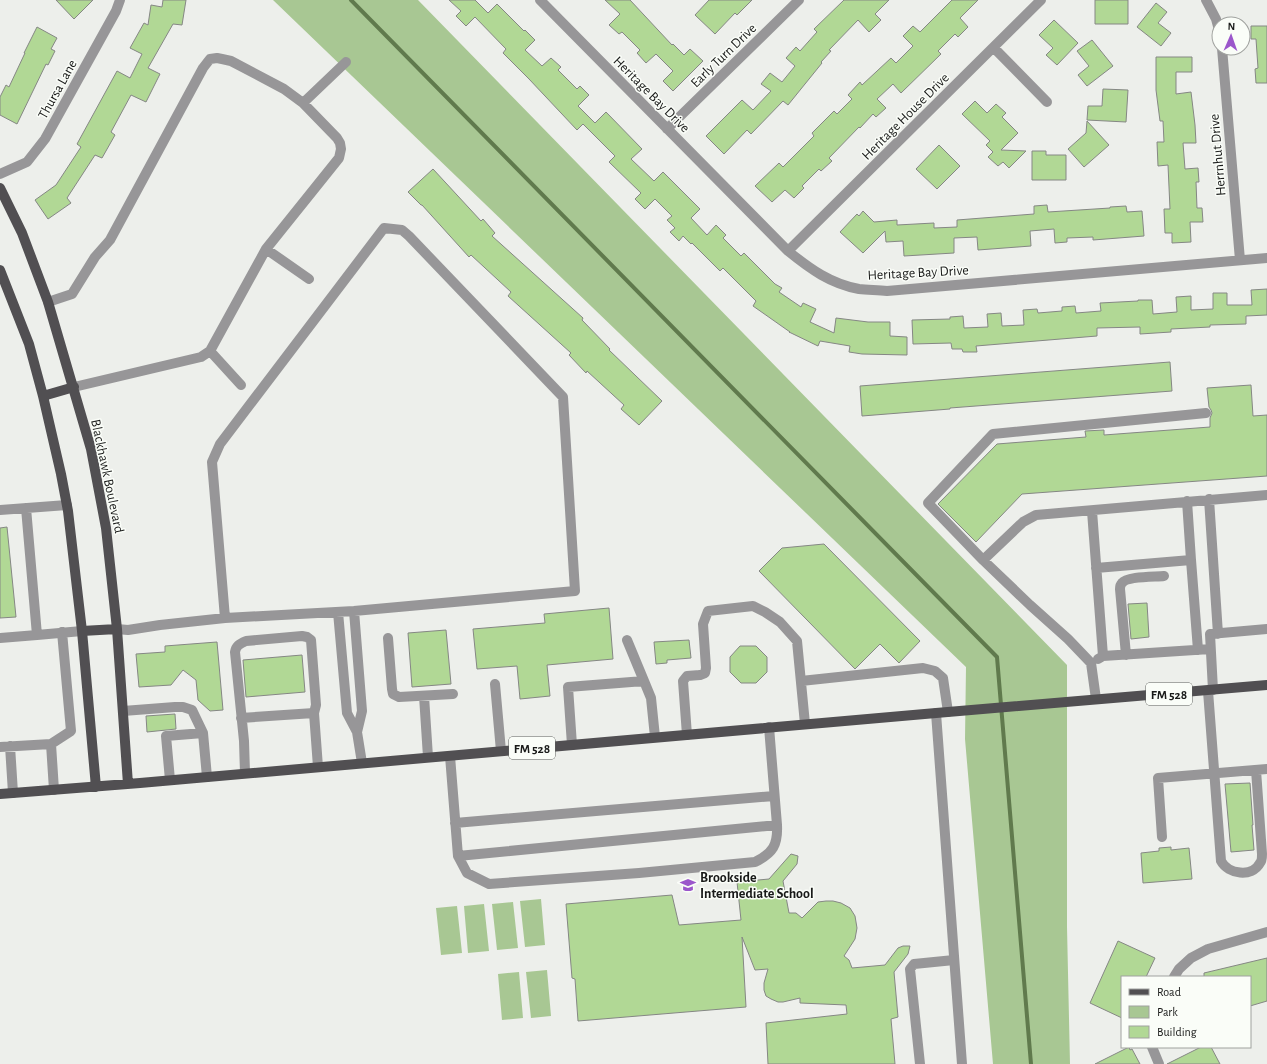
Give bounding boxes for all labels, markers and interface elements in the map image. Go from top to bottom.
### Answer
north arrow [1211,16,1251,56]
street label: Early Turn Drive [688,21,759,90]
text: N [1227,21,1235,32]
street label: Heritage Bay Drive [610,54,692,136]
street label: Thursa Lane [36,58,80,121]
street label: Heritage House Drive [860,71,952,163]
street label: Herrnhut Drive [1207,113,1229,197]
street label: Heritage Bay Drive [867,263,969,283]
street label: Blackhawk Boulevard [88,418,126,534]
road number: FM 528 [1146,683,1192,705]
road number: FM 528 [509,737,555,759]
place label: Brookside Intermediate School [700,871,814,901]
school or university icon: Brookside Intermediate School [679,876,697,894]
legend [1121,976,1251,1048]
text: Road [1157,986,1181,998]
text: Park [1157,1006,1178,1018]
text: Building [1157,1026,1197,1038]

